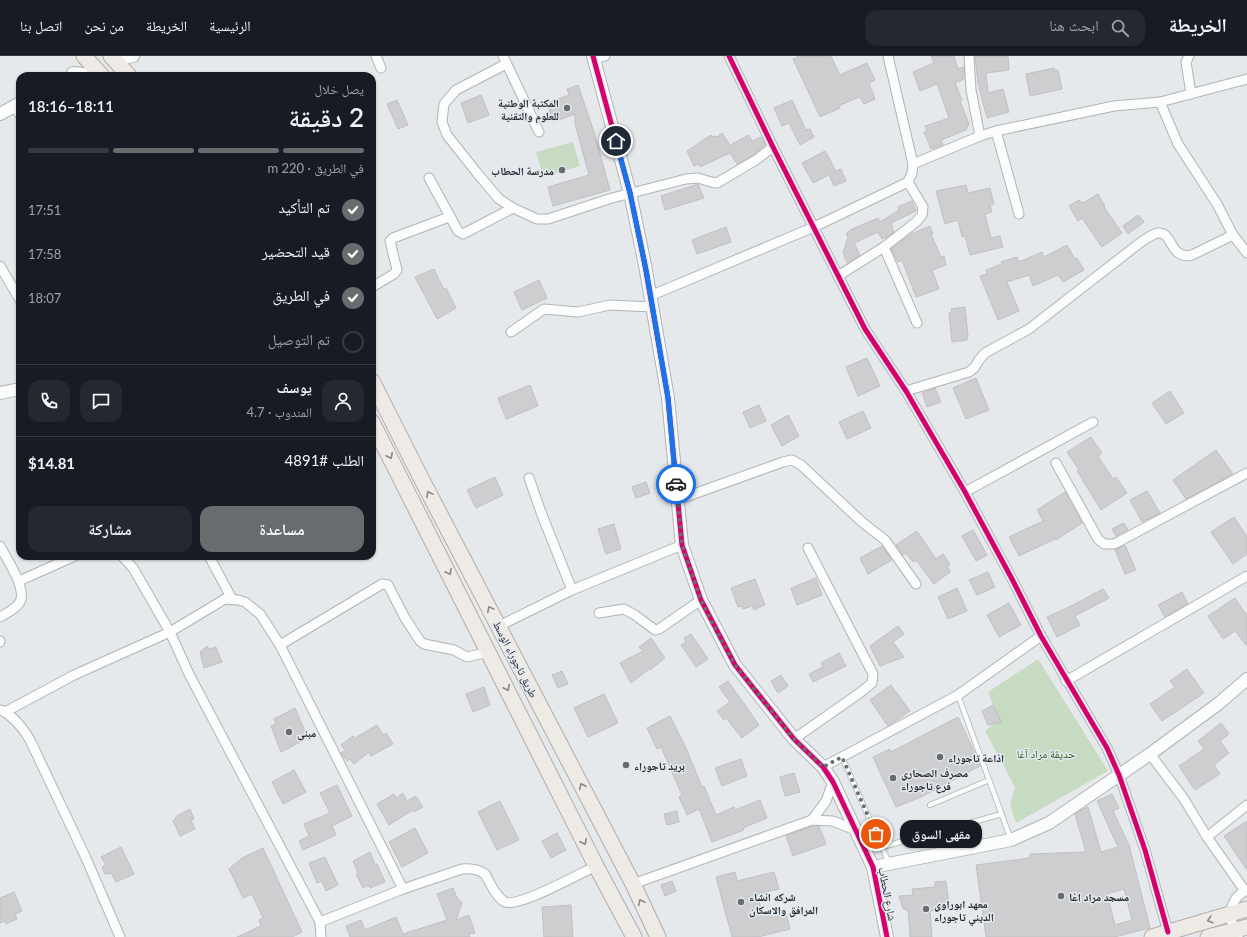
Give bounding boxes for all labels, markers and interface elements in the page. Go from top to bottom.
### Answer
search box [865,10,1145,46]
text: الخريطة [1169,13,1227,36]
text: ابحث هنا [1049,16,1099,34]
text: اتصل بنا [20,17,62,34]
text: من نحن [84,17,124,34]
text: الخريطة [146,17,187,34]
text: الرئيسية [209,17,251,34]
icon: search [1109,17,1131,39]
text: يصل خلال [314,81,364,97]
place label: المكتبة الوطنية للعلوم والتقنية [498,96,559,124]
text: 18:11–18:16 [28,97,114,115]
text: 2 دقيقة [288,101,364,133]
marker: المكتبة الوطنية للعلوم والتقنية [562,103,572,113]
pin [599,124,633,158]
icon: home [605,130,627,152]
text: في الطريق · 220 m [268,160,364,176]
place label: مدرسة الحطاب [491,164,554,178]
marker: مدرسة الحطاب [557,165,567,175]
text: تم التأكيد [278,198,330,216]
icon: check [342,199,364,221]
text: 17:51 [28,202,61,218]
text: قيد التحضير [262,242,330,260]
icon: check [342,243,364,265]
text: 17:58 [28,246,61,262]
text: في الطريق [273,286,330,304]
icon: check [342,287,364,309]
text: 18:07 [28,290,61,306]
text: تم التوصيل [268,330,330,348]
text: يوسف [277,378,312,396]
button: phone [28,380,70,422]
button: chat [80,380,122,422]
button: person [322,380,364,422]
text: المندوب · 4.7 [247,404,312,420]
text: الطلب #4891 [285,451,364,469]
one-way arrow [385,452,393,459]
text: $14.81 [28,454,75,472]
courier [656,464,696,504]
icon: car [665,473,687,495]
one-way arrow [427,490,434,498]
button: مشاركة [28,506,192,552]
button: مساعدة [200,506,364,552]
one-way arrow [444,568,451,575]
one-way arrow [487,606,495,613]
street label: طريق تاجوراء الوسط [490,618,541,700]
one-way arrow [502,684,510,692]
place label: مبنى [297,726,316,741]
marker: مبنى [284,727,294,737]
park label: حديقة مراد آغا [1017,747,1075,760]
place label: اذاعة تاجوراء [948,751,1004,765]
marker: اذاعة تاجوراء [935,752,945,762]
place label: بريد تاجوراء [634,759,685,773]
marker: بريد تاجوراء [621,760,631,770]
place label: مصرف الصحاري فرع تاجوراء [901,766,968,794]
marker: مصرف الصحاري فرع تاجوراء [888,773,898,783]
one-way arrow [579,783,587,790]
pin [859,817,893,851]
callout: مقهى السوق [900,820,982,848]
icon: bag [865,823,887,845]
text: مقهى السوق [912,826,970,842]
one-way arrow [579,838,587,845]
street label: شارع الحطاب [875,866,900,922]
place label: شركه انشاء المرافق والاسكان [749,890,818,918]
place label: مسجد مراد اغا [1069,890,1129,904]
marker: مسجد مراد اغا [1056,891,1066,901]
marker: شركه انشاء المرافق والاسكان [736,897,746,907]
place label: معهد ابوراوي الديني تاجوراء [934,897,994,925]
one-way arrow [638,899,646,906]
marker: معهد ابوراوي الديني تاجوراء [921,904,931,914]
one-way arrow [1206,915,1213,924]

